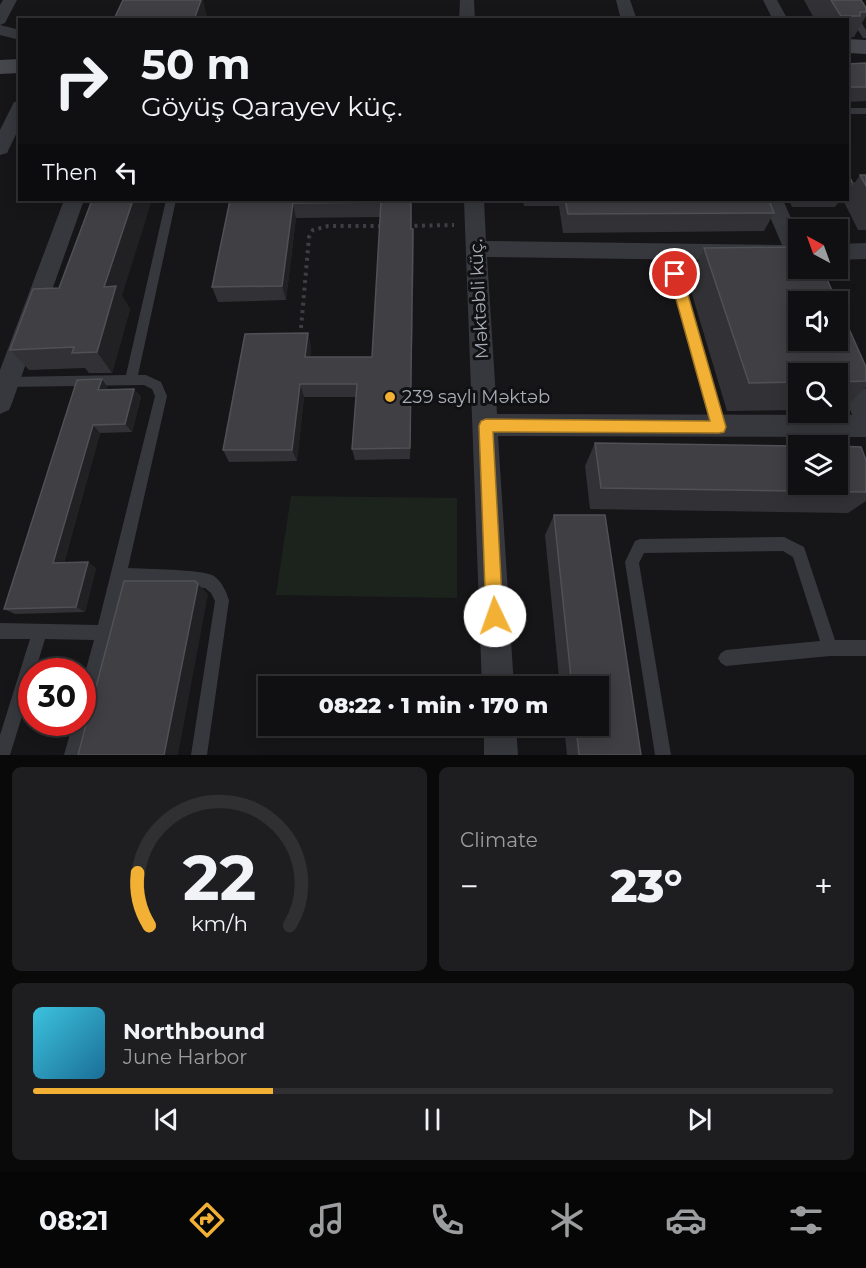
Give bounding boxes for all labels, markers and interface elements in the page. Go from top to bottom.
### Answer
text: 50 m [141,38,250,90]
icon: right [42,42,120,120]
text: Göyüş Qarayev küç. [141,90,403,123]
icon: left [110,156,143,189]
text: Then [42,159,98,186]
north arrow [788,219,848,279]
map controls [788,219,848,495]
street label: Məktəbli küç. [465,238,493,360]
pin [649,248,700,299]
icon: arrive [658,257,691,290]
button: sound [788,291,848,351]
button: search [788,363,848,423]
place label: 239 saylı Məktəb [402,386,550,408]
marker: 239 saylı Məktəb [383,390,397,404]
button: layers [788,435,848,495]
position arrow [463,584,527,648]
speed limit sign: 30 [18,658,96,736]
text: 08:22 · 1 min · 170 m [319,692,548,719]
text: Climate [460,828,538,852]
text: 22 [183,840,256,916]
text: 23° [610,858,683,913]
text: − [460,866,479,906]
text: + [814,866,833,906]
text: km/h [191,910,248,936]
text: Northbound [123,1018,265,1045]
text: June Harbor [123,1045,247,1069]
icon: previous [150,1103,183,1136]
icon: pause [416,1103,449,1136]
icon: next [683,1103,716,1136]
icon: directions [186,1199,228,1241]
icon: music [306,1199,348,1241]
icon: phone [426,1199,468,1241]
icon: climate [546,1199,588,1241]
icon: car [665,1199,707,1241]
icon: filters [785,1199,827,1241]
text: 08:21 [39,1204,109,1237]

